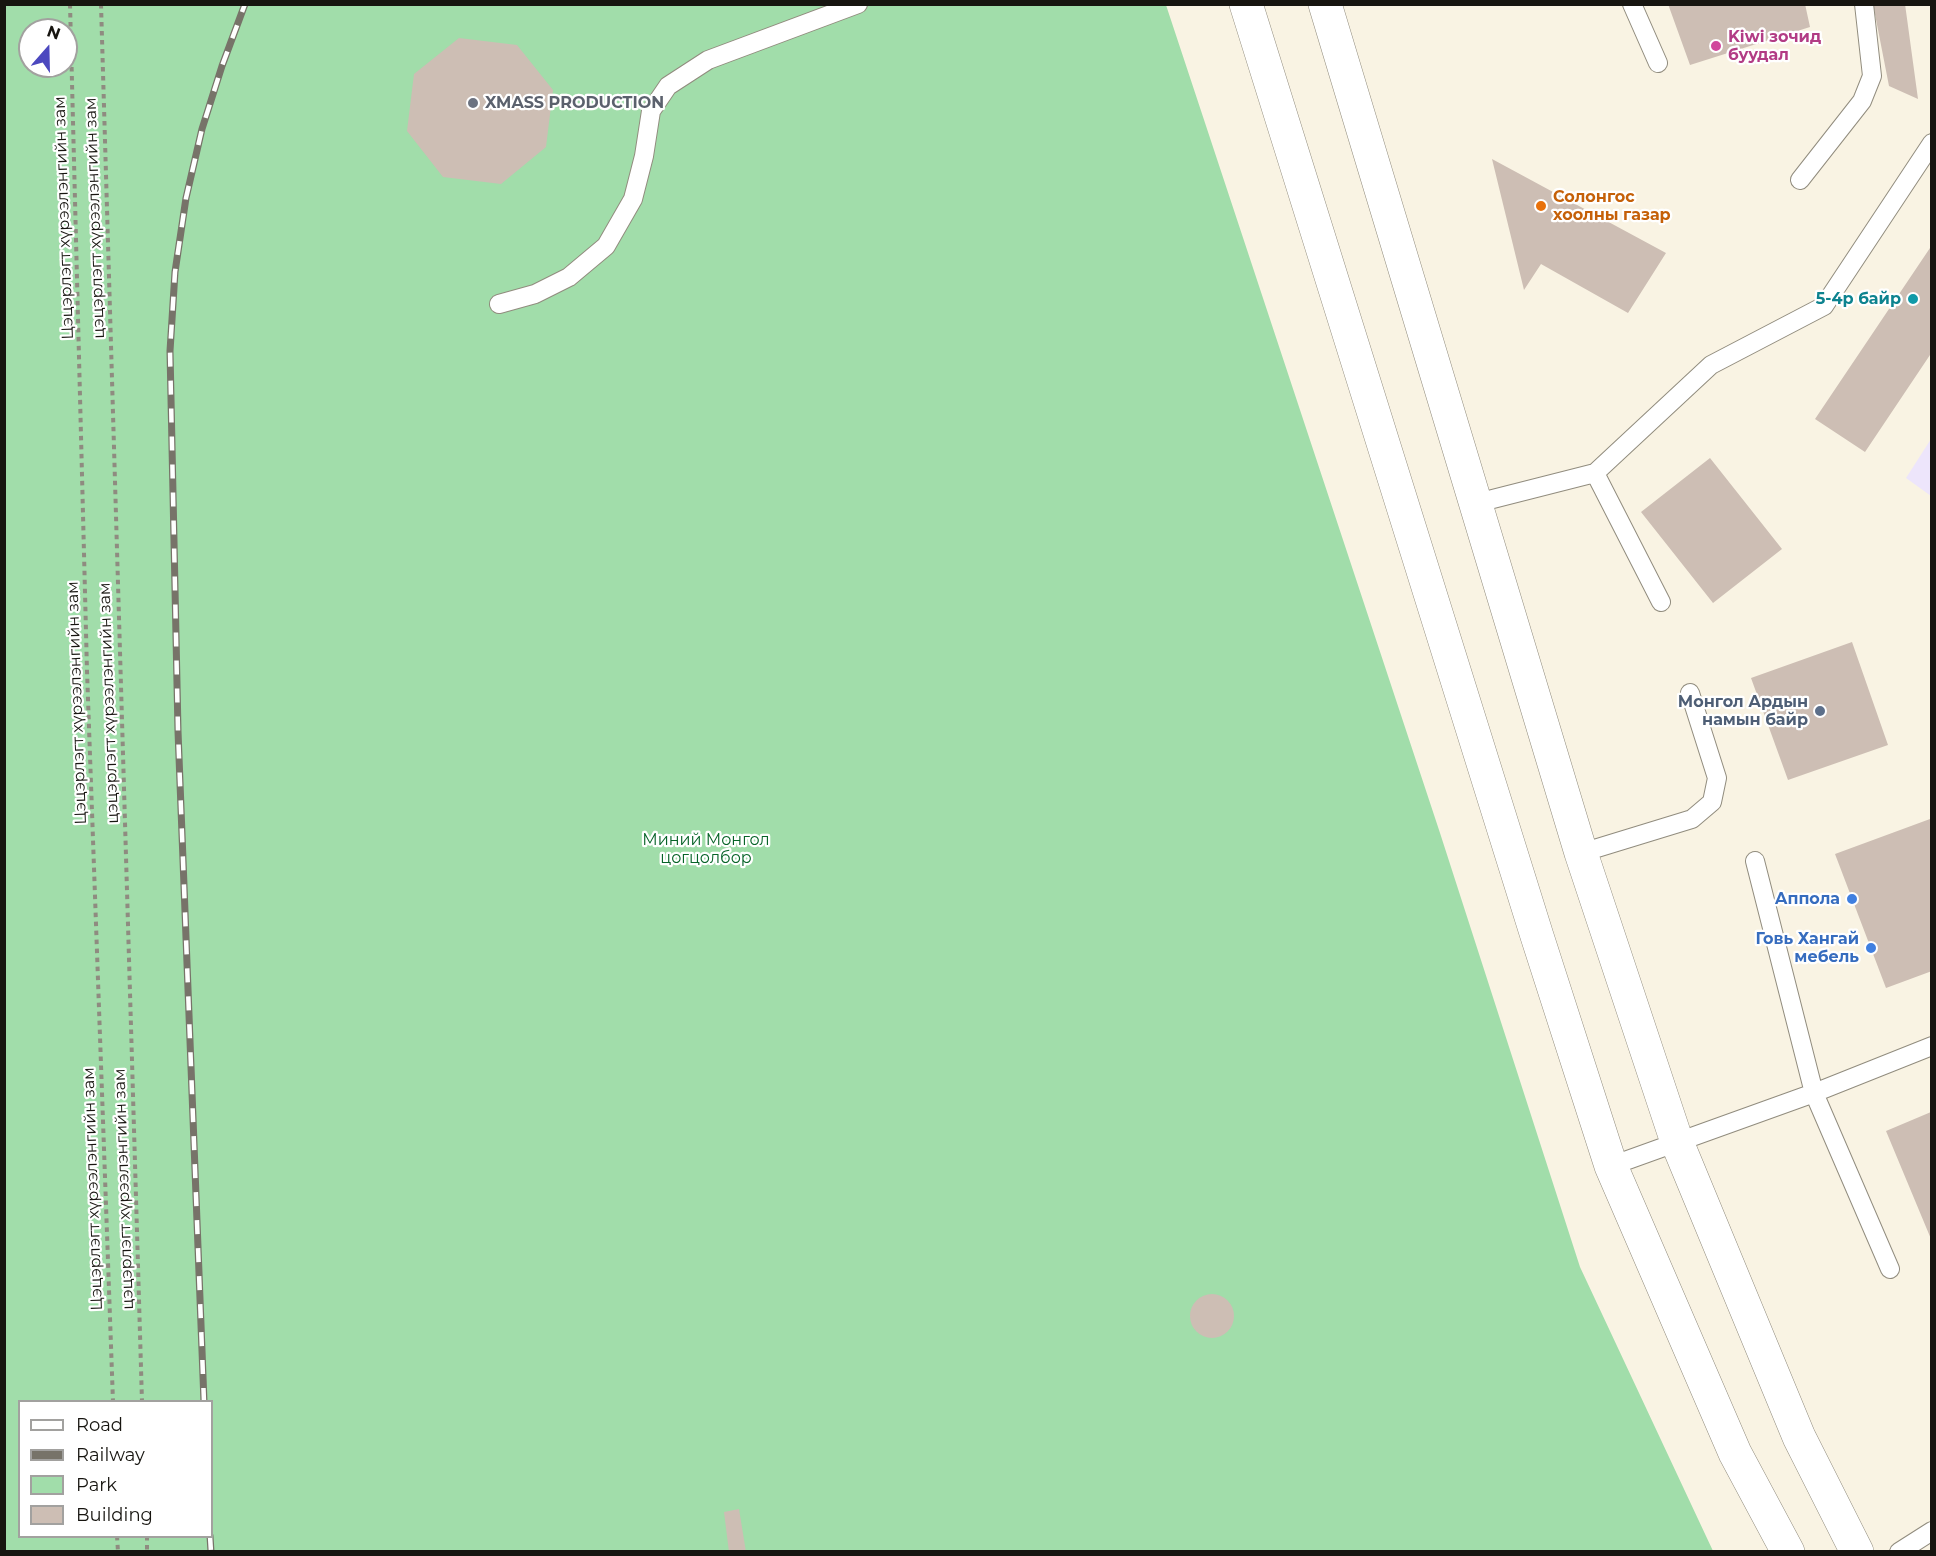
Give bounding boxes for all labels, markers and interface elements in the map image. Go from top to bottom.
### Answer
north arrow [18,18,78,78]
text: N [44,21,63,44]
place label: Kiwi зочид буудал [1728,27,1821,65]
marker: Kiwi зочид буудал [1709,39,1723,53]
place label: XMASS PRODUCTION [485,93,664,113]
street label: Цэцэрлэгт хүрээлэнгийн зам [50,96,78,340]
marker: XMASS PRODUCTION [466,96,480,110]
street label: цэцэрлэгт хүрээлэнгийн зам [81,97,109,339]
place label: Солонгос хоолны газар [1553,187,1671,225]
marker: Солонгос хоолны газар [1534,199,1548,213]
place label: 5-4р байр [1816,289,1901,309]
marker: 5-4р байр [1906,292,1920,306]
street label: Цэцэрлэгт хүрээлэнгийн зам [63,581,91,825]
street label: цэцэрлэгт хүрээлэнгийн зам [95,582,123,824]
place label: Монгол Ардын намын байр [1678,692,1808,730]
marker: Монгол Ардын намын байр [1813,704,1827,718]
park label: Миний Монгол цогцолбор [642,830,770,868]
place label: Аппола [1775,889,1840,909]
marker: Аппола [1845,892,1859,906]
place label: Говь Хангай мебель [1755,929,1859,967]
marker: Говь Хангай мебель [1864,941,1878,955]
street label: Цэцэрлэгт хүрээлэнгийн зам [79,1067,107,1311]
street label: цэцэрлэгт хүрээлэнгийн зам [110,1068,138,1310]
legend [18,1400,213,1538]
text: Road [76,1414,123,1436]
text: Railway [76,1444,145,1466]
text: Park [76,1474,117,1496]
text: Building [76,1504,153,1526]

